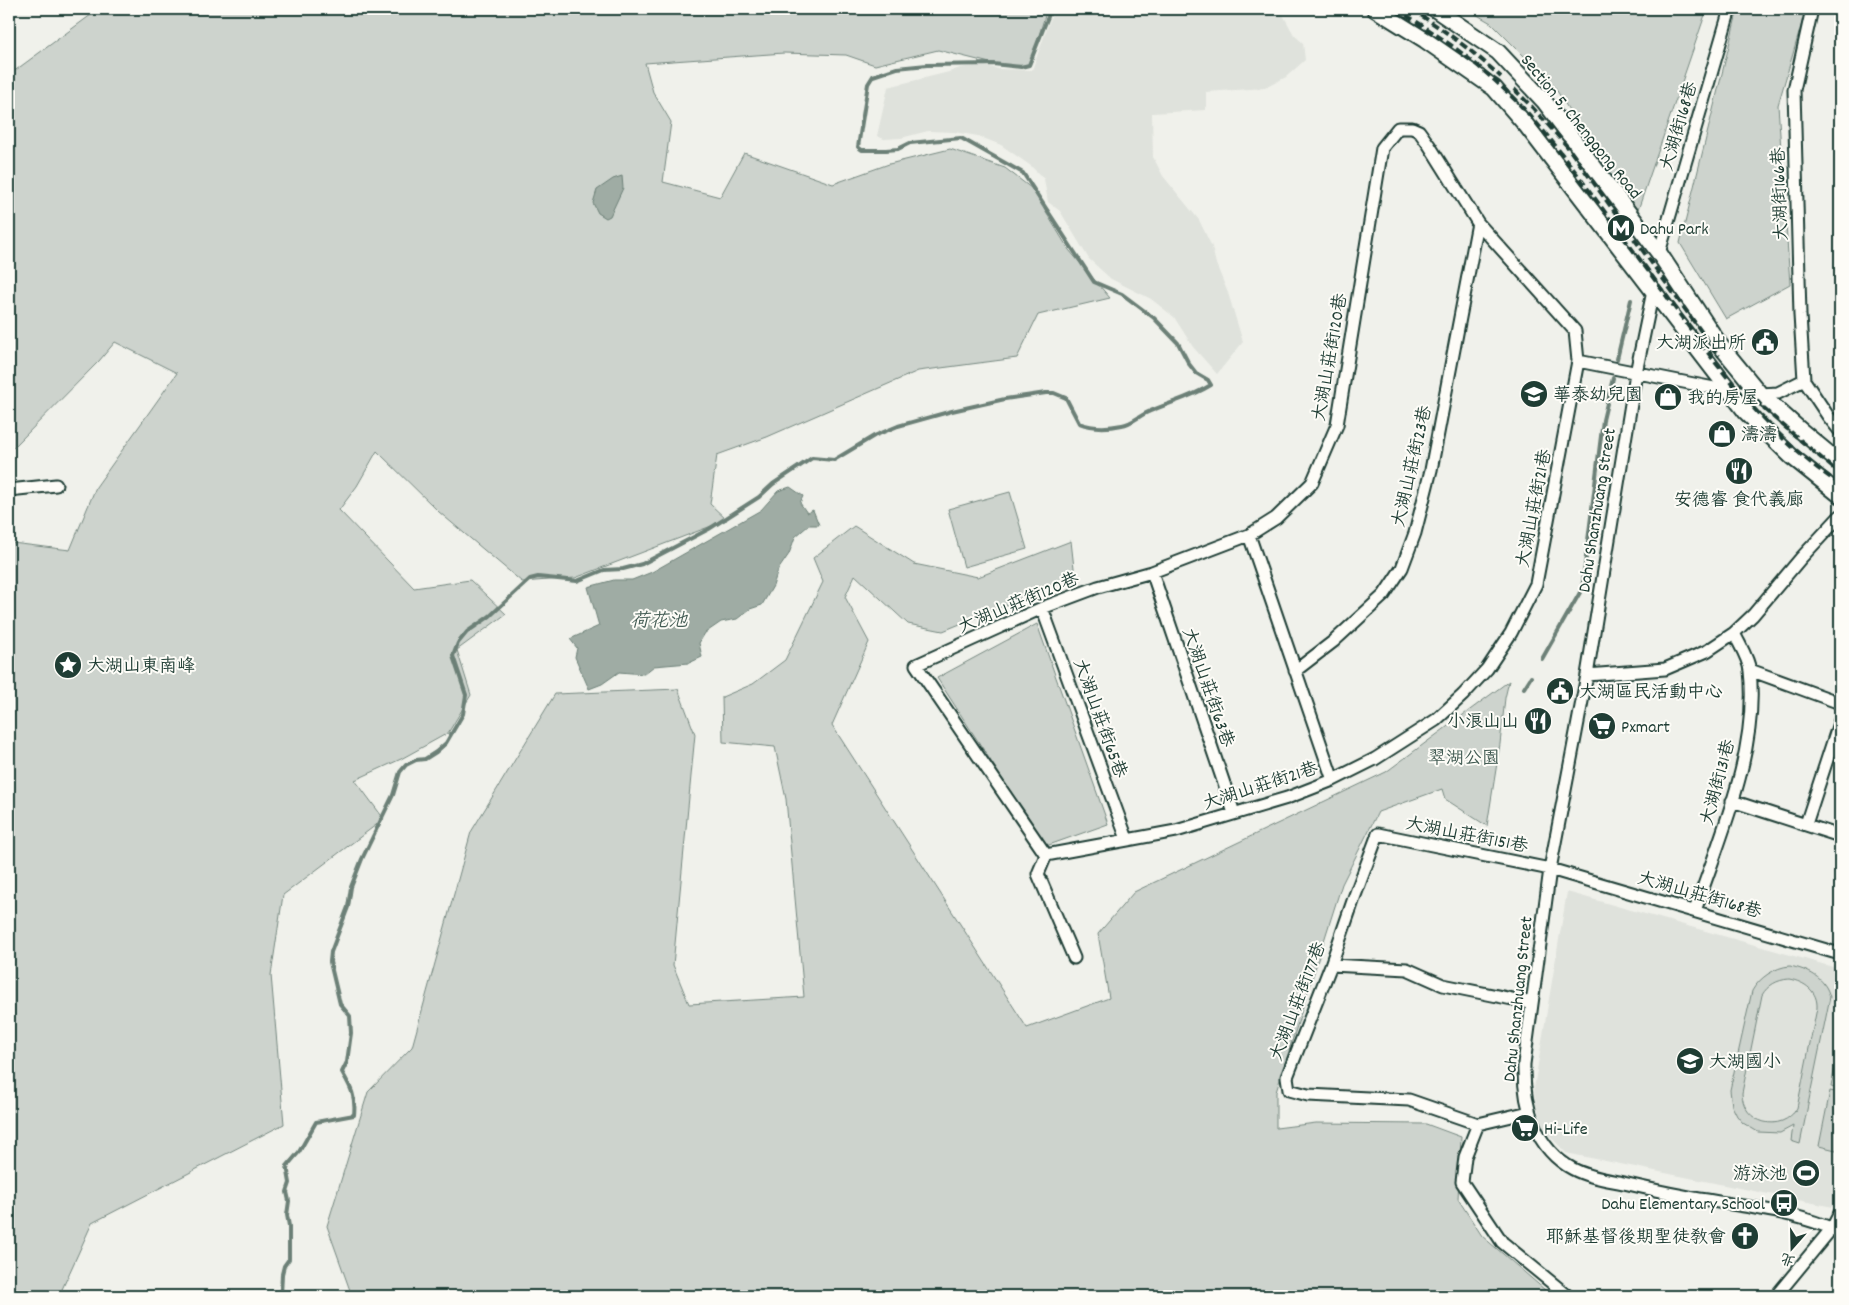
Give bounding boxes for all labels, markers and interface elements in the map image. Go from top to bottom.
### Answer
street label: Section 5, Chenggong Road [1514,50,1647,206]
street label: 大湖街168巷 [1656,79,1705,174]
street label: 大湖街166巷 [1767,147,1796,241]
metro station icon: Dahu Park [1606,213,1636,243]
place label: Dahu Park [1640,218,1709,243]
street label: 大湖山莊街120巷 [1308,291,1355,423]
public building icon: 大湖派出所 [1750,327,1780,357]
place label: 大湖派出所 [1656,332,1746,357]
school or university icon: 華泰幼兒園 [1519,379,1549,409]
shop icon: 我的房屋 [1653,382,1683,412]
place label: 華泰幼兒園 [1553,384,1643,409]
place label: 我的房屋 [1687,387,1759,412]
street label: 大湖山莊街23巷 [1387,403,1440,530]
shop icon: 濤濤 [1707,419,1737,449]
place label: 濤濤 [1741,424,1777,449]
street label: Dahu Shanzhuang Street [1573,426,1624,594]
street label: 大湖山莊街21巷 [1512,447,1559,570]
restaurant icon: 安德睿 食代義廊 [1724,456,1754,486]
place label: 安德睿 食代義廊 [1674,489,1804,514]
street label: 大湖山莊街120巷 [954,567,1084,641]
water label: 荷花池 [630,609,688,636]
street label: 大湖山莊街63巷 [1174,625,1239,751]
place icon: 大湖山東南峰 [53,650,83,680]
place label: 大湖山東南峰 [87,655,195,680]
street label: 大湖山莊街65巷 [1066,656,1132,782]
public building icon: 大湖區民活動中心 [1545,676,1575,706]
place label: 大湖區民活動中心 [1579,681,1723,706]
restaurant icon: 小浪山山 [1523,706,1553,736]
place label: 小浪山山 [1447,711,1519,736]
supermarket icon: Pxmart [1587,711,1617,741]
place label: Pxmart [1621,716,1670,741]
street label: 大湖街131巷 [1696,737,1743,828]
park label: 翠湖公園 [1428,747,1500,772]
street label: 大湖山莊街21巷 [1200,757,1322,818]
street label: 大湖山莊街151巷 [1403,812,1530,861]
street label: 大湖山莊街168巷 [1634,867,1764,926]
street label: Dahu Shanzhuang Street [1498,915,1541,1083]
street label: 大湖山莊街177巷 [1265,939,1334,1065]
school or university icon: 大湖國小 [1675,1046,1705,1076]
place label: 大湖國小 [1709,1051,1781,1076]
supermarket icon: Hi-Life [1510,1113,1540,1143]
place label: Hi-Life [1544,1118,1588,1143]
sports icon: 游泳池 [1791,1158,1821,1188]
place label: 游泳池 [1733,1163,1787,1188]
bus stop icon: Dahu Elementary School [1769,1188,1799,1218]
place label: Dahu Elementary School [1601,1193,1766,1218]
church icon: 耶穌基督後期聖徒教會 [1730,1221,1760,1251]
north arrow [1766,1222,1816,1272]
place label: 耶穌基督後期聖徒教會 [1546,1226,1726,1251]
text: 北 [1778,1247,1798,1270]

